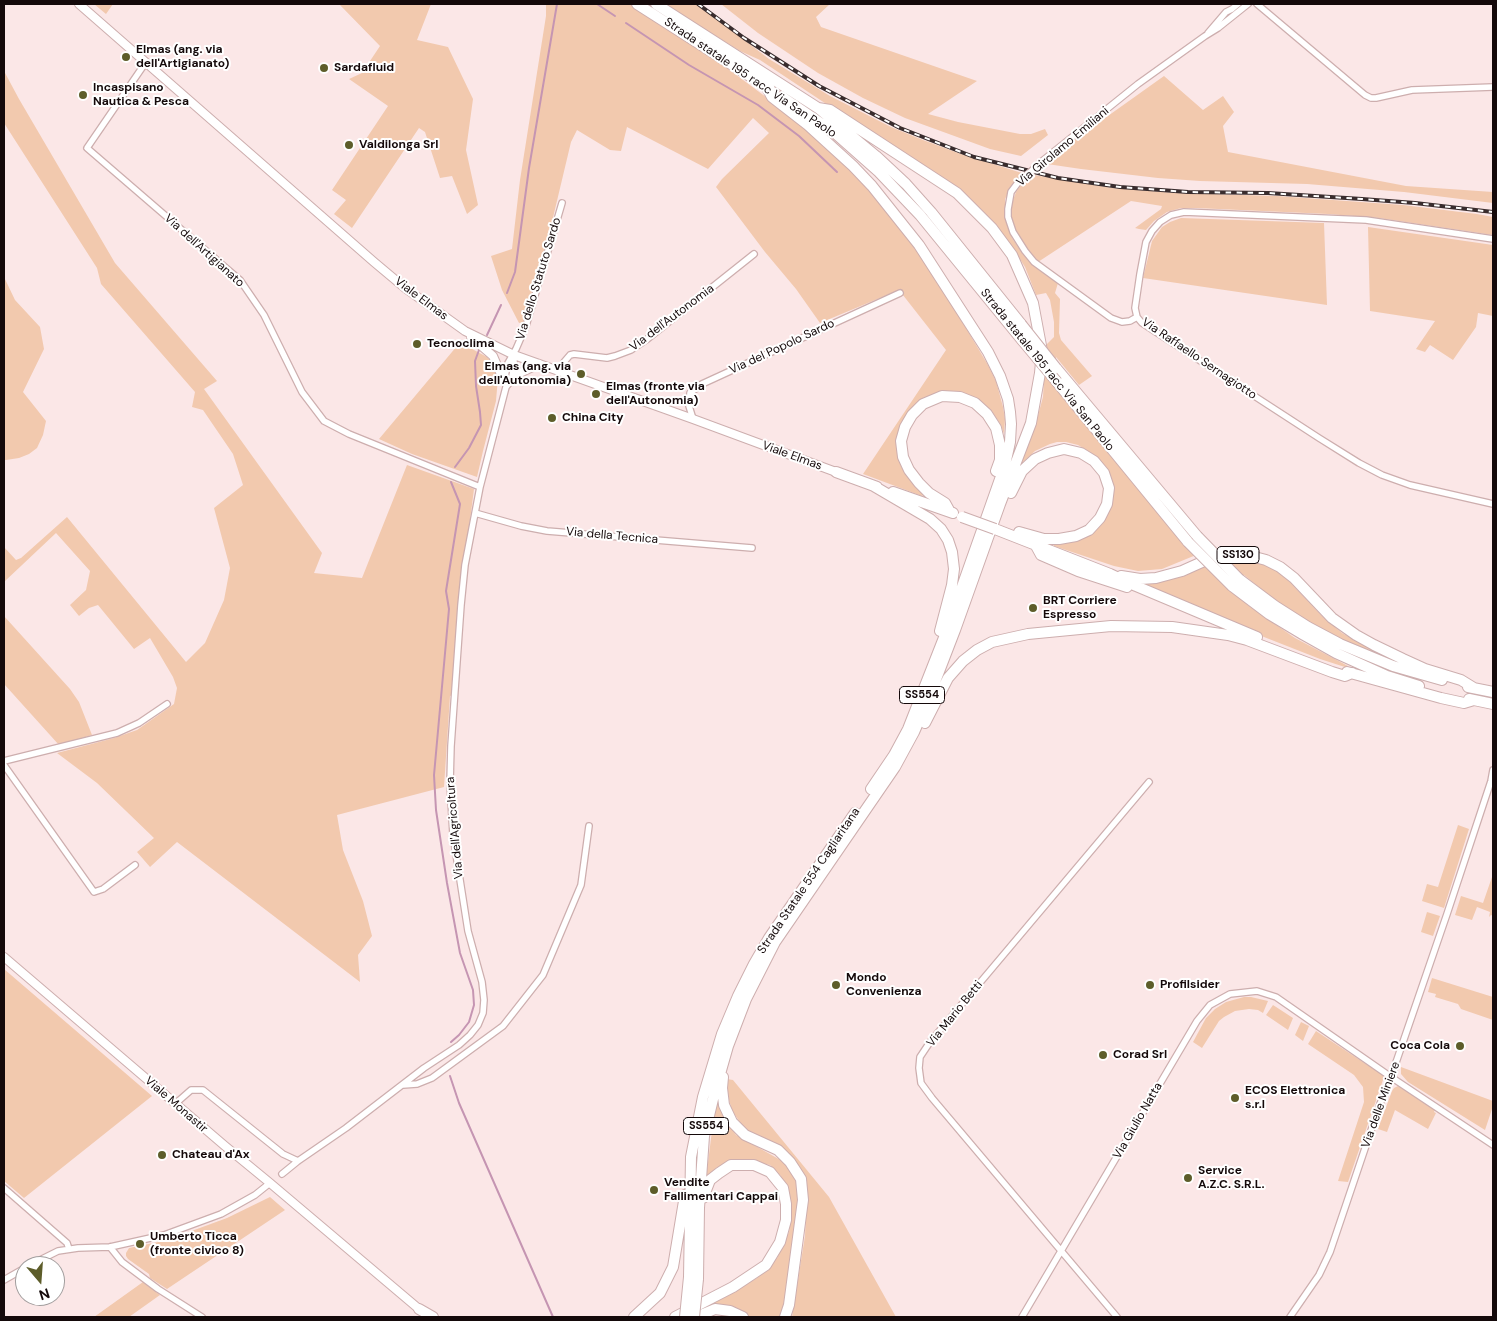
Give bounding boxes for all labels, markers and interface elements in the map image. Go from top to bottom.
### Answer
street label: Strada statale 195 racc Via San Paolo [661,15,839,141]
place label: Elmas (ang. via dell'Artigianato) [136,43,229,71]
marker: Elmas (ang. via dell'Artigianato) [120,51,132,63]
place label: Sardafluid [334,61,394,75]
marker: Sardafluid [318,62,330,74]
place label: Incaspisano Nautica & Pesca [93,81,189,109]
marker: Incaspisano Nautica & Pesca [77,89,89,101]
street label: Via Girolamo Emiliani [1014,104,1112,190]
place label: Valdilonga Srl [359,138,438,152]
marker: Valdilonga Srl [343,139,355,151]
street label: Via dell'Artigianato [161,211,247,291]
street label: Via dello Statuto Sardo [513,216,565,342]
street label: Viale Elmas [392,274,450,324]
street label: Via dell'Autonomia [627,282,717,354]
street label: Strada statale 195 racc Via San Paolo [977,286,1117,454]
street label: Via Raffaello Sernagiotto [1139,315,1259,403]
street label: Via del Popolo Sardo [727,316,837,378]
place label: Tecnoclima [427,337,494,351]
marker: Tecnoclima [411,338,423,350]
place label: Elmas (ang. via dell'Autonomia) [479,360,571,388]
marker: Elmas (ang. via dell'Autonomia) [575,368,587,380]
place label: Elmas (fronte via dell'Autonomia) [606,380,705,408]
marker: Elmas (fronte via dell'Autonomia) [590,388,602,400]
place label: China City [562,411,623,425]
marker: China City [546,412,558,424]
street label: Viale Elmas [760,438,824,474]
street label: Via della Tecnica [565,525,659,547]
road number: SS130 [1217,546,1259,564]
place label: BRT Corriere Espresso [1043,594,1117,622]
marker: BRT Corriere Espresso [1027,602,1039,614]
road number: SS554 [900,686,944,704]
street label: Via dell'Agricoltura [443,776,467,880]
street label: Strada Statale 554 Cagliaritana [755,805,863,957]
place label: Mondo Convenienza [846,971,921,999]
street label: Via Mario Betti [924,978,986,1050]
place label: Profilsider [1160,978,1220,992]
marker: Mondo Convenienza [830,979,842,991]
marker: Profilsider [1144,979,1156,991]
place label: Coca Cola [1390,1039,1450,1053]
marker: Coca Cola [1454,1040,1466,1052]
place label: Corad Srl [1113,1048,1167,1062]
marker: Corad Srl [1097,1049,1109,1061]
street label: Via delle Miniere [1359,1060,1403,1150]
street label: Viale Monastir [142,1074,210,1136]
street label: Via Giulio Natta [1110,1080,1166,1162]
place label: ECOS Elettronica s.r.l [1245,1084,1345,1112]
marker: ECOS Elettronica s.r.l [1229,1092,1241,1104]
road number: SS554 [684,1118,728,1134]
place label: Chateau d'Ax [172,1148,250,1162]
marker: Chateau d'Ax [156,1149,168,1161]
place label: Service A.Z.C. S.R.L. [1198,1164,1264,1192]
marker: Service A.Z.C. S.R.L. [1182,1172,1194,1184]
place label: Vendite Fallimentari Cappai [664,1176,778,1204]
marker: Vendite Fallimentari Cappai [648,1184,660,1196]
place label: Umberto Ticca (fronte civico 8) [150,1230,244,1258]
marker: Umberto Ticca (fronte civico 8) [134,1238,146,1250]
north arrow [15,1256,65,1306]
text: N [37,1284,52,1304]

